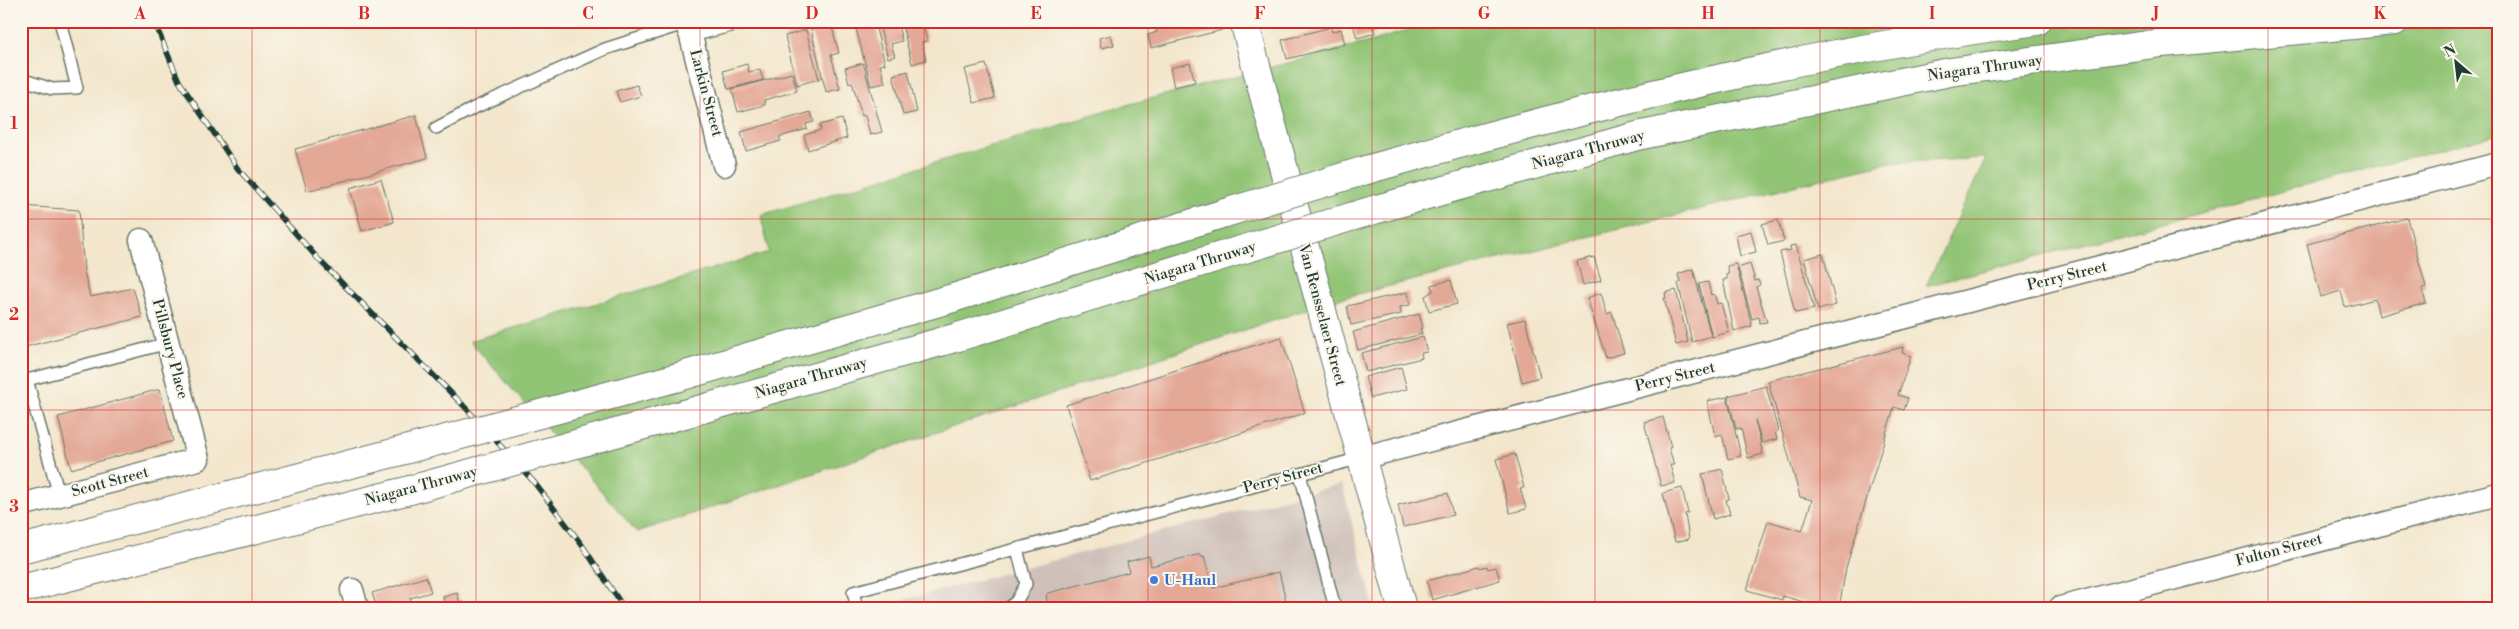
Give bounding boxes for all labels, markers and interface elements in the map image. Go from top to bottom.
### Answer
text: A [133,4,146,24]
text: B [358,4,370,24]
text: C [582,4,594,24]
text: D [806,4,819,24]
text: E [1030,4,1042,24]
text: F [1254,4,1266,24]
text: G [1478,4,1491,24]
text: H [1701,4,1715,24]
text: I [1929,4,1935,24]
text: J [2151,4,2159,24]
text: K [2374,4,2388,24]
north arrow [2432,38,2482,88]
text: N [2441,41,2459,62]
street label: Larkin Street [685,47,727,139]
street label: Niagara Thruway [1926,50,2044,85]
text: 1 [10,114,18,134]
street label: Niagara Thruway [1530,126,1647,174]
street label: Niagara Thruway [1142,237,1259,289]
street label: Van Rensselaer Street [1294,241,1350,389]
street label: Perry Street [2025,257,2110,295]
street label: Pillsbury Place [148,297,192,401]
text: 2 [9,305,19,325]
street label: Niagara Thruway [753,353,870,403]
street label: Perry Street [1633,358,1718,396]
street label: Perry Street [1241,458,1326,498]
street label: Scott Street [69,462,151,501]
street label: Niagara Thruway [363,462,480,510]
text: 3 [9,497,19,517]
street label: Fulton Street [2234,529,2325,571]
place label: U-Haul [1164,571,1216,590]
marker: U-Haul [1148,574,1160,586]

